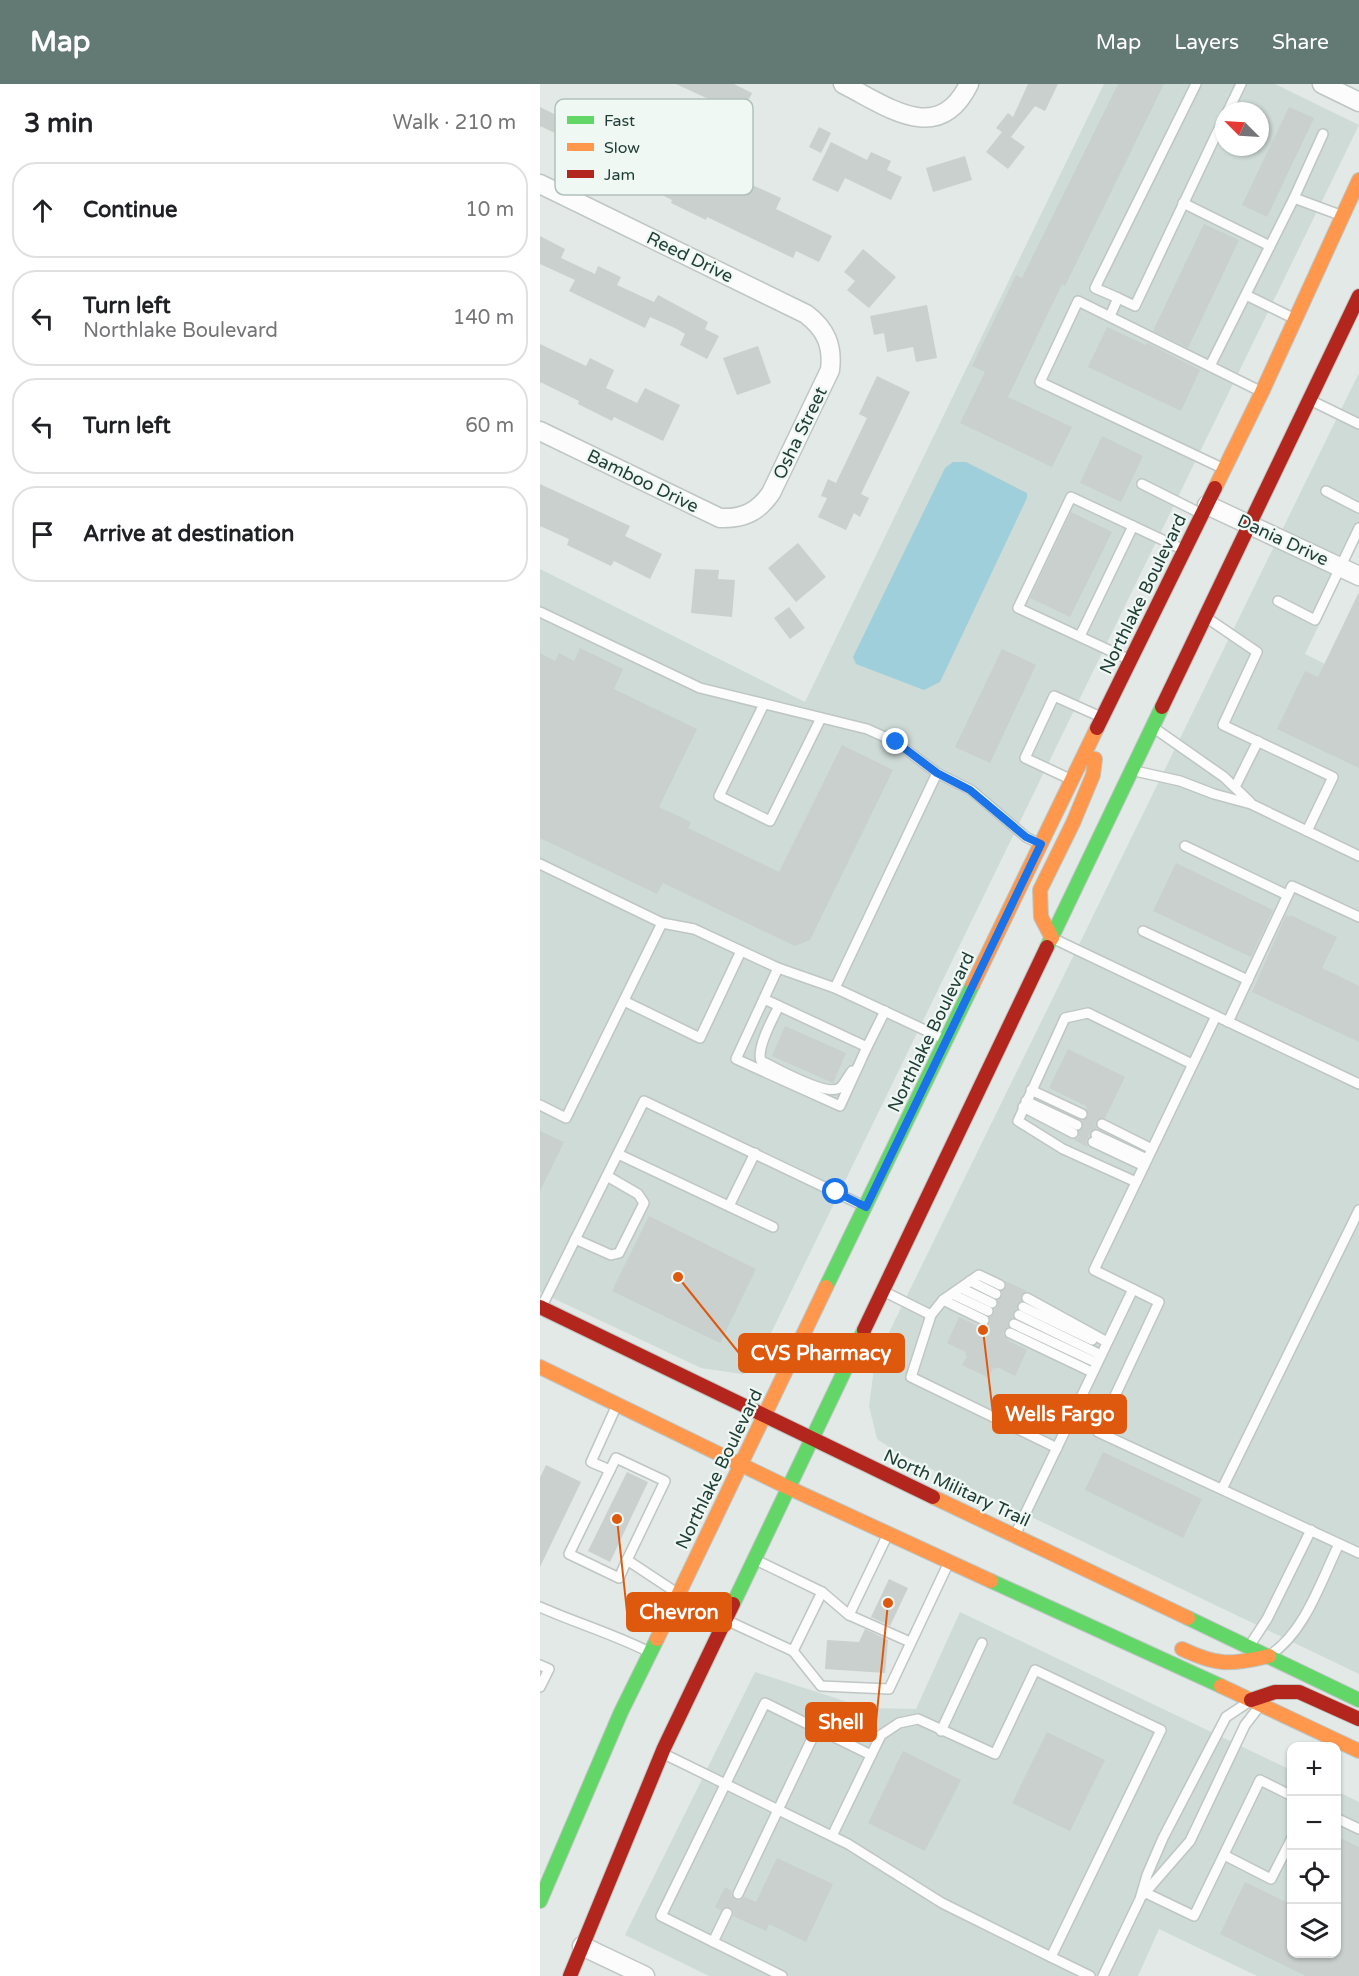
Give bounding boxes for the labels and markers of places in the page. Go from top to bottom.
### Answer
callout: CVS Pharmacy [739,1334,904,1372]
callout: Wells Fargo [993,1395,1126,1433]
callout: Chevron [627,1593,731,1631]
callout: Shell [806,1703,876,1741]

